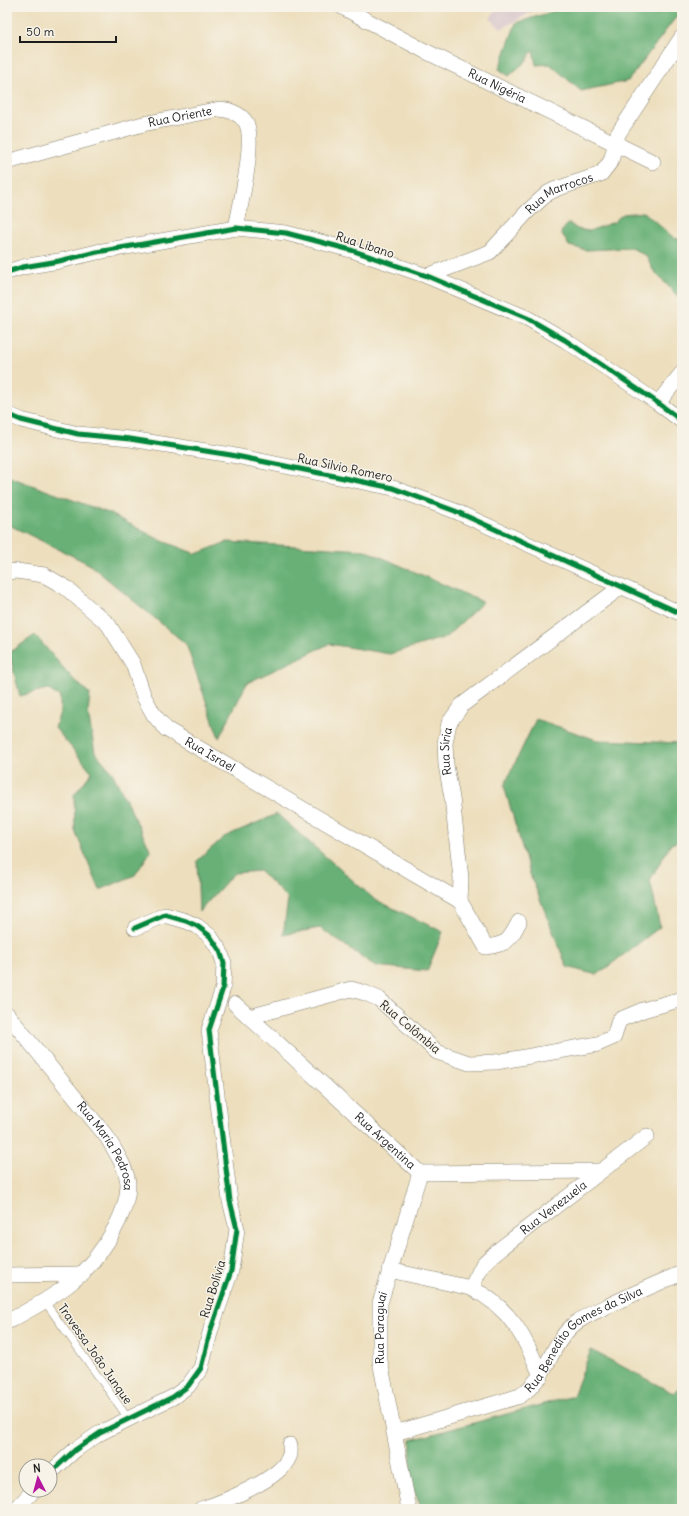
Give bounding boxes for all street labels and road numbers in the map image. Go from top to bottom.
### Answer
street label: Rua Nigéria [466,65,529,106]
street label: Rua Oriente [147,103,213,130]
street label: Rua Marrocos [522,169,595,217]
street label: Rua Libano [334,228,397,261]
street label: Rua Silvio Romero [296,450,394,485]
street label: Rua Síria [437,726,455,777]
street label: Rua Israel [182,734,238,775]
street label: Rua Colômbia [377,997,444,1057]
street label: Rua Maria Pedrosa [74,1098,136,1191]
street label: Rua Argentina [352,1109,419,1172]
street label: Rua Venezuela [517,1177,590,1238]
street label: Rua Bolívia [197,1258,228,1320]
street label: Rua Benedito Gomes da Silva [521,1283,645,1396]
street label: Rua Paraguai [372,1290,390,1364]
street label: Travessa João Junque [55,1301,136,1407]

